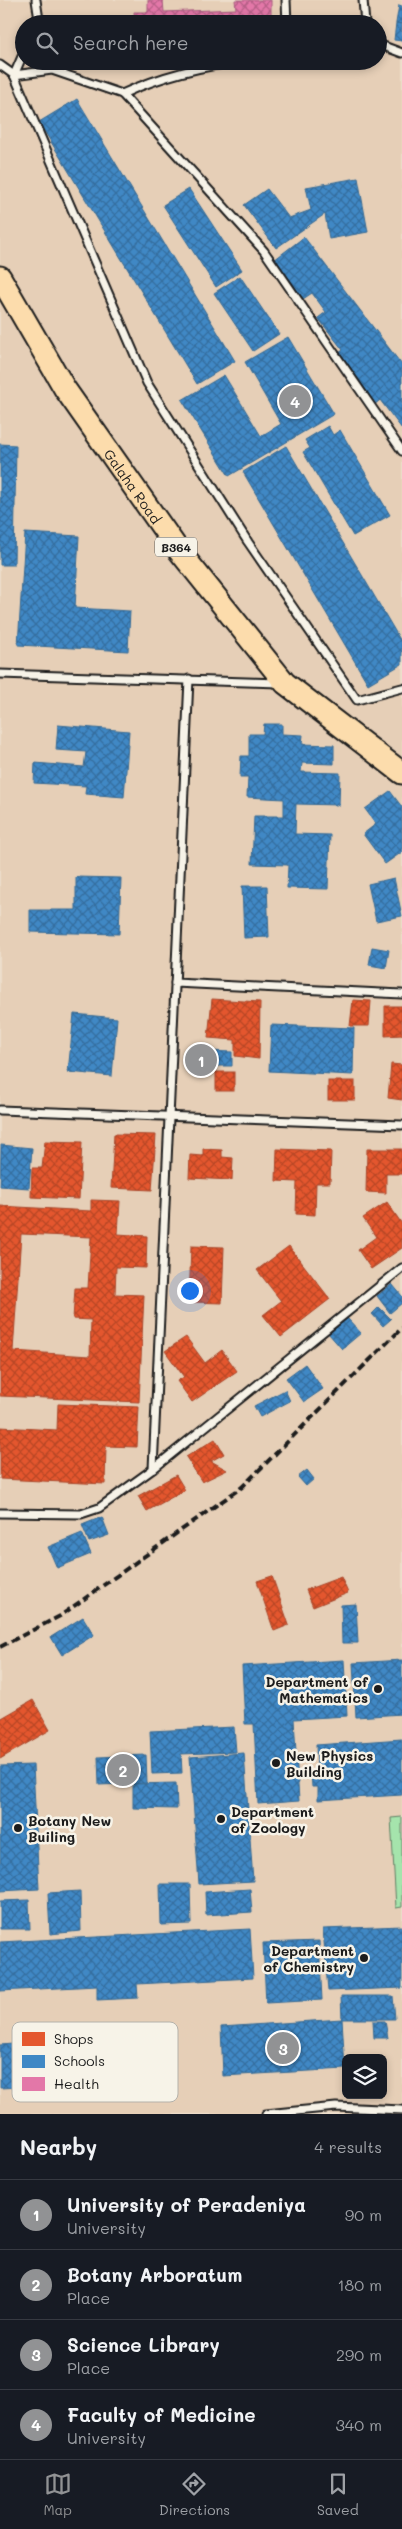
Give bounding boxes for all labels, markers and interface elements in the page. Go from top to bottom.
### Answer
search box [15,15,387,70]
icon: search [33,29,61,57]
text: Search here [73,30,189,55]
pin: 4 [279,382,311,420]
street label: Galaha Road [100,445,166,527]
road number: B364 [155,538,197,556]
pin: 1 [185,1041,217,1079]
your location [177,1278,203,1304]
place label: Department of Mathematics [265,1672,369,1707]
marker: Department of Mathematics [372,1683,384,1695]
place label: New Physics Building [286,1746,373,1781]
pin: 2 [107,1751,139,1789]
marker: New Physics Building [270,1757,282,1769]
place label: Department of Zoology [231,1802,314,1837]
place label: Botany New Builing [28,1811,111,1846]
marker: Department of Zoology [215,1813,227,1825]
marker: Botany New Builing [12,1822,24,1834]
place label: Department of Chemistry [264,1941,354,1976]
marker: Department of Chemistry [358,1952,370,1964]
legend [12,2022,178,2102]
text: Shops [54,2029,94,2048]
pin: 3 [267,2029,299,2067]
text: Schools [54,2051,105,2070]
map controls [342,2054,387,2099]
button: layers [342,2054,387,2099]
text: Health [54,2074,99,2093]
text: Nearby [20,2133,97,2160]
text: 4 results [314,2136,382,2157]
text: University of Peradeniya [67,2192,306,2217]
text: 1 [32,2204,40,2225]
text: 90 m [345,2204,382,2225]
text: University [67,2217,146,2238]
text: Botany Arboratum [67,2262,242,2287]
text: 2 [32,2274,40,2295]
text: 180 m [337,2274,382,2295]
text: Place [67,2287,110,2308]
text: Science Library [67,2332,220,2357]
text: 3 [31,2344,41,2365]
text: 290 m [336,2344,382,2365]
text: Place [67,2357,110,2378]
text: Faculty of Medicine [67,2402,255,2427]
text: 4 [31,2414,41,2435]
text: 340 m [335,2414,382,2435]
text: University [67,2427,146,2448]
tab: Map [43,2470,72,2519]
tab: Directions [159,2470,230,2519]
tab: Saved [317,2470,359,2519]

